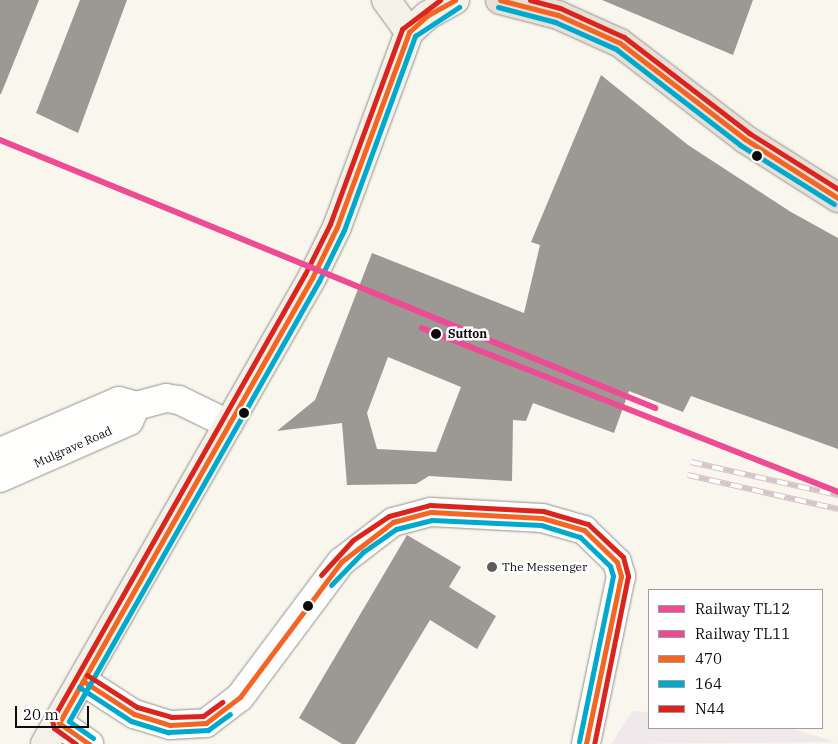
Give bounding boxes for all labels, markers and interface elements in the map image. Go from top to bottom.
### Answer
unlabelled marker [752,151,762,161]
marker: Sutton [428,326,444,342]
place label: Sutton [448,327,487,341]
unlabelled marker [239,408,249,418]
street label: Mulgrave Road [32,423,114,471]
place label: The Messenger [502,560,587,574]
marker: The Messenger [486,561,498,573]
legend [648,589,823,729]
text: Railway TL12 [695,599,790,618]
unlabelled marker [303,601,313,611]
text: Railway TL11 [695,624,790,643]
text: 470 [695,649,722,668]
text: 164 [695,674,722,693]
scale bar [18,696,91,728]
text: N44 [695,699,725,718]
text: 20 m [23,705,59,724]

